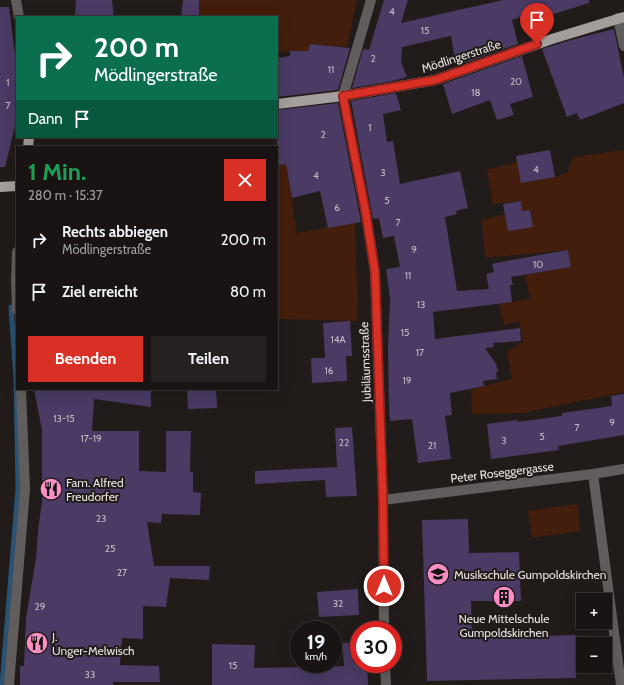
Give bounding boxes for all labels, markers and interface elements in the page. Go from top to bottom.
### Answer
pin [520,3,554,44]
house number: 4 [389,5,395,18]
icon: arrive [526,9,548,31]
house number: 15 [421,24,429,37]
text: 200 m [94,30,179,64]
icon: right [28,32,80,84]
street label: Mödlingerstraße [420,36,502,76]
house number: 2 [370,52,376,65]
house number: 11 [328,63,334,76]
text: Mödlingerstraße [94,64,218,86]
house number: 20 [510,75,522,88]
house number: 1 [6,76,10,89]
house number: 18 [471,86,481,99]
house number: 7 [5,99,11,112]
icon: arrive [71,108,93,130]
text: Dann [28,110,63,128]
house number: 1 [368,121,372,134]
house number: 2 [320,128,326,141]
text: 1 Min. [28,157,86,186]
button: close [224,159,266,201]
house number: 4 [533,163,539,176]
house number: 3 [380,166,386,179]
house number: 4 [313,169,319,182]
text: 280 m · 15:37 [28,187,103,203]
house number: 5 [384,194,390,207]
house number: 6 [334,201,340,214]
house number: 7 [395,216,401,229]
text: Rechts abbiegen [62,223,168,241]
icon: right [28,229,50,251]
text: 200 m [221,231,266,249]
text: Mödlingerstraße [62,241,151,257]
house number: 9 [411,243,417,256]
house number: 10 [533,258,543,271]
house number: 11 [405,269,411,282]
icon: arrive [28,281,50,303]
text: Ziel erreicht [62,283,138,301]
text: 80 m [230,283,266,301]
house number: 13 [417,298,425,311]
street label: Jubiläumsstraße [356,322,374,403]
house number: 15 [401,326,409,339]
house number: 14A [330,333,346,346]
button: Beenden [28,336,143,382]
button: Teilen [151,336,266,382]
house number: 17 [416,346,424,359]
house number: 16 [325,364,334,377]
house number: 19 [403,374,412,387]
house number: 13-15 [53,412,75,425]
house number: 9 [609,416,615,429]
house number: 7 [574,421,580,434]
house number: 5 [539,430,545,443]
house number: 17-19 [80,432,102,445]
house number: 3 [501,434,507,447]
house number: 22 [339,436,349,449]
house number: 21 [428,439,436,452]
street label: Peter Roseggergasse [450,458,554,486]
place label: Fam. Alfred Freudorfer [66,475,124,504]
restaurant icon: Fam. Alfred Freudorfer [38,476,64,502]
house number: 23 [96,512,106,525]
house number: 25 [105,542,115,555]
school or university icon: Musikschule Gumpoldskirchen [425,561,451,587]
position arrow [363,565,405,607]
house number: 27 [117,566,127,579]
place label: Musikschule Gumpoldskirchen [454,567,607,582]
building icon: Neue Mittelschule Gumpoldskirchen [491,584,517,610]
map controls [576,593,612,673]
button: + [576,593,612,629]
house number: 32 [333,597,343,610]
house number: 29 [35,600,46,613]
place label: Neue Mittelschule Gumpoldskirchen [459,611,549,640]
speed limit sign: 30 [350,621,402,673]
place label: J. Unger-Melwisch [51,629,135,658]
restaurant icon: J. Unger-Melwisch [24,630,50,656]
text: 19 [307,630,325,654]
button: − [576,637,612,673]
text: km/h [305,650,327,663]
house number: 15 [229,659,237,672]
house number: 33 [85,668,95,681]

